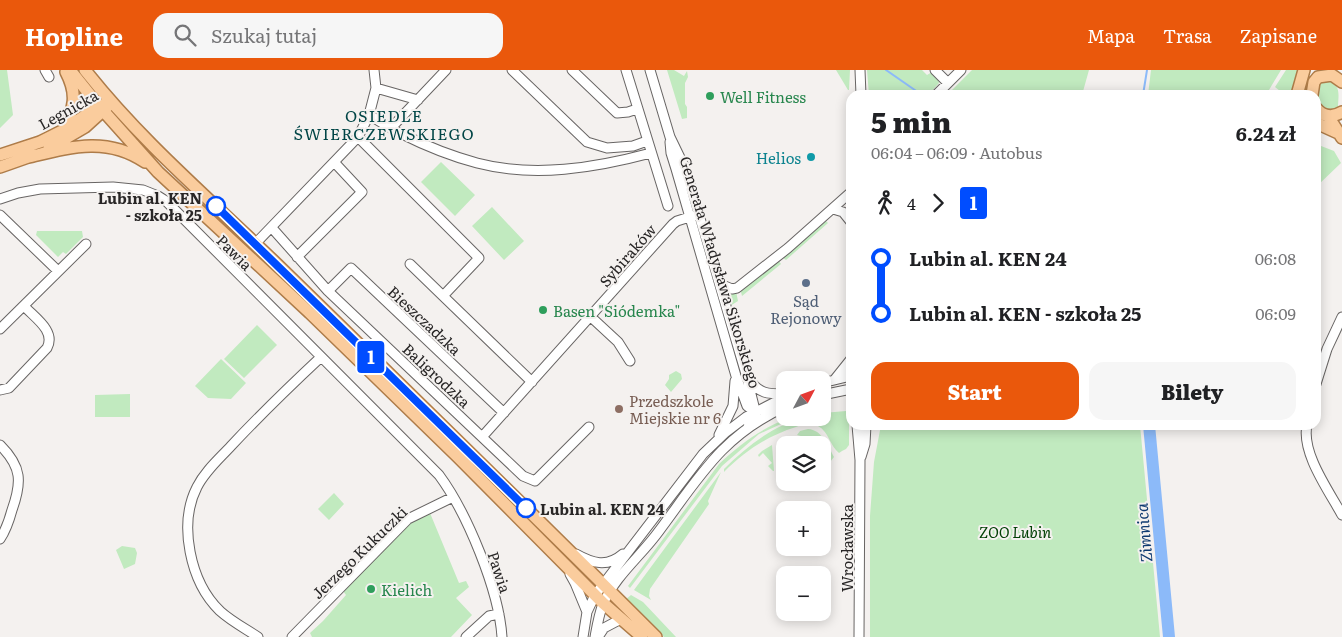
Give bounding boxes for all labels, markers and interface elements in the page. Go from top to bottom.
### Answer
search box [153,13,503,58]
text: Hopline [25,18,123,53]
icon: search [171,21,199,49]
text: Szukaj tutaj [211,21,317,49]
text: Mapa [1087,22,1135,49]
text: Trasa [1163,22,1212,49]
text: Zapisane [1240,22,1317,49]
street label: Legnicka [34,83,103,135]
place label: Well Fitness [720,85,806,108]
marker: Well Fitness [704,90,716,102]
text: 5 min [871,100,952,142]
district label: OSIEDLE ŚWIERCZEWSKIEGO [293,103,475,145]
text: 6.24 zł [1236,119,1296,147]
text: 06:04 – 06:09 · Autobus [871,140,1042,164]
place label: Helios [756,146,801,169]
marker: Helios [805,151,817,163]
street label: Generała Władysława Sikorskiego [675,153,767,391]
place label: Lubin al. KEN - szkoła 25 [98,186,202,226]
icon: walk [871,189,899,217]
icon: forward [924,189,952,217]
text: 1 [970,189,977,216]
text: 4 [907,191,916,215]
marker: Lubin al. KEN - szkoła 25 [206,196,226,216]
street label: Sybiraków [593,218,661,292]
street label: Pawia [212,229,259,276]
text: Lubin al. KEN 24 [909,244,1067,272]
text: 06:08 [1255,246,1296,270]
marker: Sąd Rejonowy [800,277,812,289]
street label: Bieszczadzka [383,280,467,361]
place label: Sąd Rejonowy [770,289,842,329]
place label: Basen "Siódemka" [553,299,680,322]
text: Lubin al. KEN - szkoła 25 [909,299,1141,327]
text: 06:09 [1255,301,1296,325]
marker: Basen "Siódemka" [537,304,549,316]
street label: Baligrodzka [398,337,477,413]
line badge: 1 [355,341,387,373]
text: 1 [367,343,375,370]
button: Start [871,362,1079,420]
button: Bilety [1089,362,1296,420]
north arrow [776,371,831,426]
map controls [776,371,831,621]
place label: Przedszkole Miejskie nr 6 [629,389,721,429]
marker: Przedszkole Miejskie nr 6 [613,403,625,415]
button: layers [776,436,831,491]
place label: Lubin al. KEN 24 [540,497,664,520]
marker: Lubin al. KEN 24 [516,498,536,518]
street label: Jerzego Kukuczki [306,500,412,604]
button: + [776,501,831,556]
water label: Zimnica [1128,501,1158,564]
street label: Wrocławska [835,503,858,592]
park label: ZOO Lubin [979,520,1051,543]
street label: Pawia [482,548,518,597]
button: − [776,566,831,621]
place label: Kielich [381,578,432,601]
marker: Kielich [365,583,377,595]

